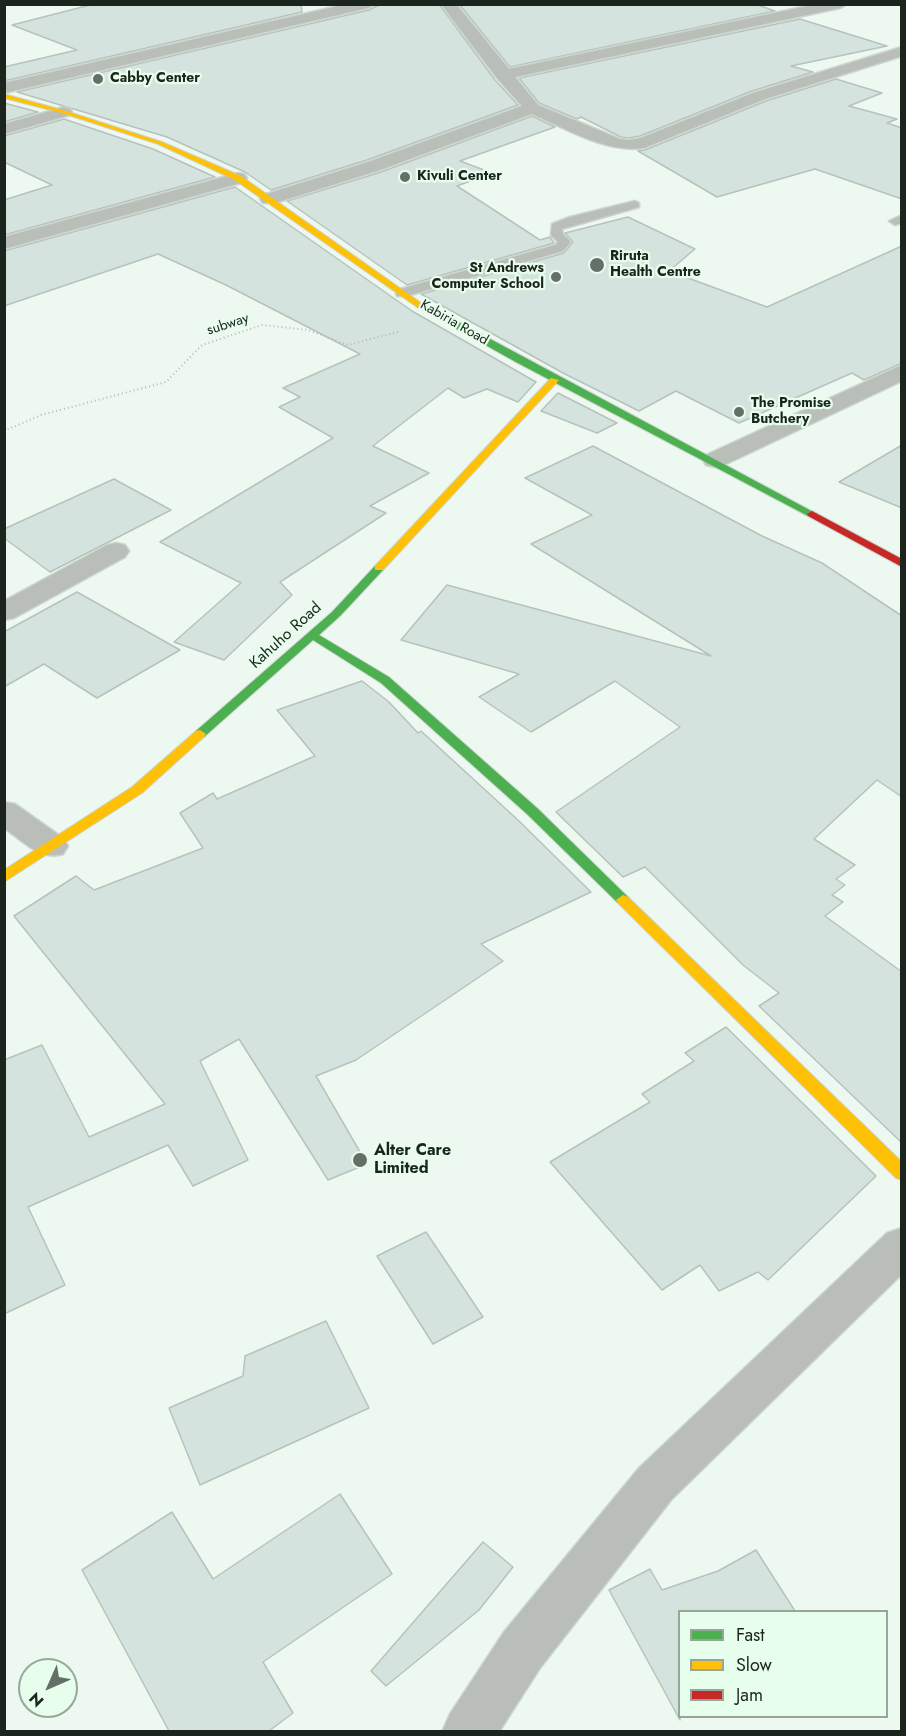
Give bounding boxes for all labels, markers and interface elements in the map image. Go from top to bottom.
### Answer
place label: Cabby Center [110,71,200,87]
marker: Cabby Center [91,72,105,86]
place label: Kivuli Center [417,169,502,185]
marker: Kivuli Center [398,170,412,184]
place label: Riruta Health Centre [610,249,701,282]
marker: Riruta Health Centre [588,256,606,274]
place label: St Andrews Computer School [431,261,544,294]
marker: St Andrews Computer School [549,270,563,284]
street label: Kabiria Road [417,297,491,349]
street label: subway [205,310,251,340]
place label: The Promise Butchery [751,396,831,428]
marker: The Promise Butchery [732,405,746,419]
street label: Kahuho Road [246,599,326,673]
place label: Alter Care Limited [374,1141,451,1179]
marker: Alter Care Limited [351,1151,369,1169]
legend [678,1610,888,1718]
text: Fast [736,1622,765,1648]
text: Slow [736,1652,772,1678]
north arrow [18,1658,78,1718]
text: Jam [736,1682,763,1708]
text: N [24,1687,49,1712]

